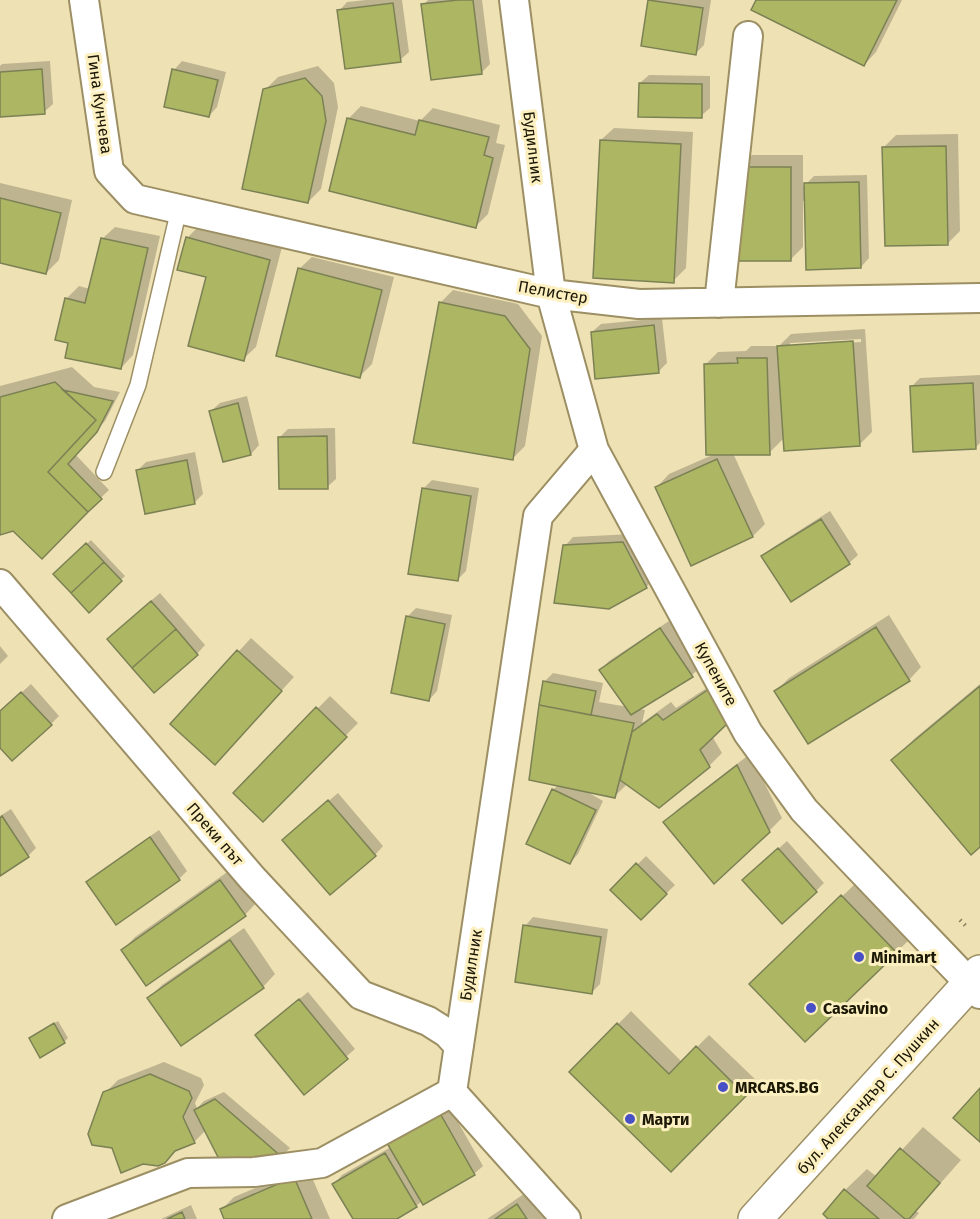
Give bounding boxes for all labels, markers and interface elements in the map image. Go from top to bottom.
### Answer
street label: Гина Кунчева [84,53,116,155]
street label: Будилник [519,110,547,185]
street label: Пелистер [516,276,590,308]
street label: Купените [691,639,741,709]
street label: Преки път [183,799,248,870]
street label: Будилник [456,927,486,1002]
place label: Minimart [871,948,938,967]
marker: Minimart [852,950,866,964]
place label: Casavino [823,999,888,1018]
marker: Casavino [804,1001,818,1015]
street label: бул. Александър С. Пушкин [793,1014,943,1178]
place label: MRCARS.BG [735,1078,819,1097]
marker: MRCARS.BG [716,1080,730,1094]
place label: Марти [642,1110,690,1129]
marker: Марти [623,1112,637,1126]

